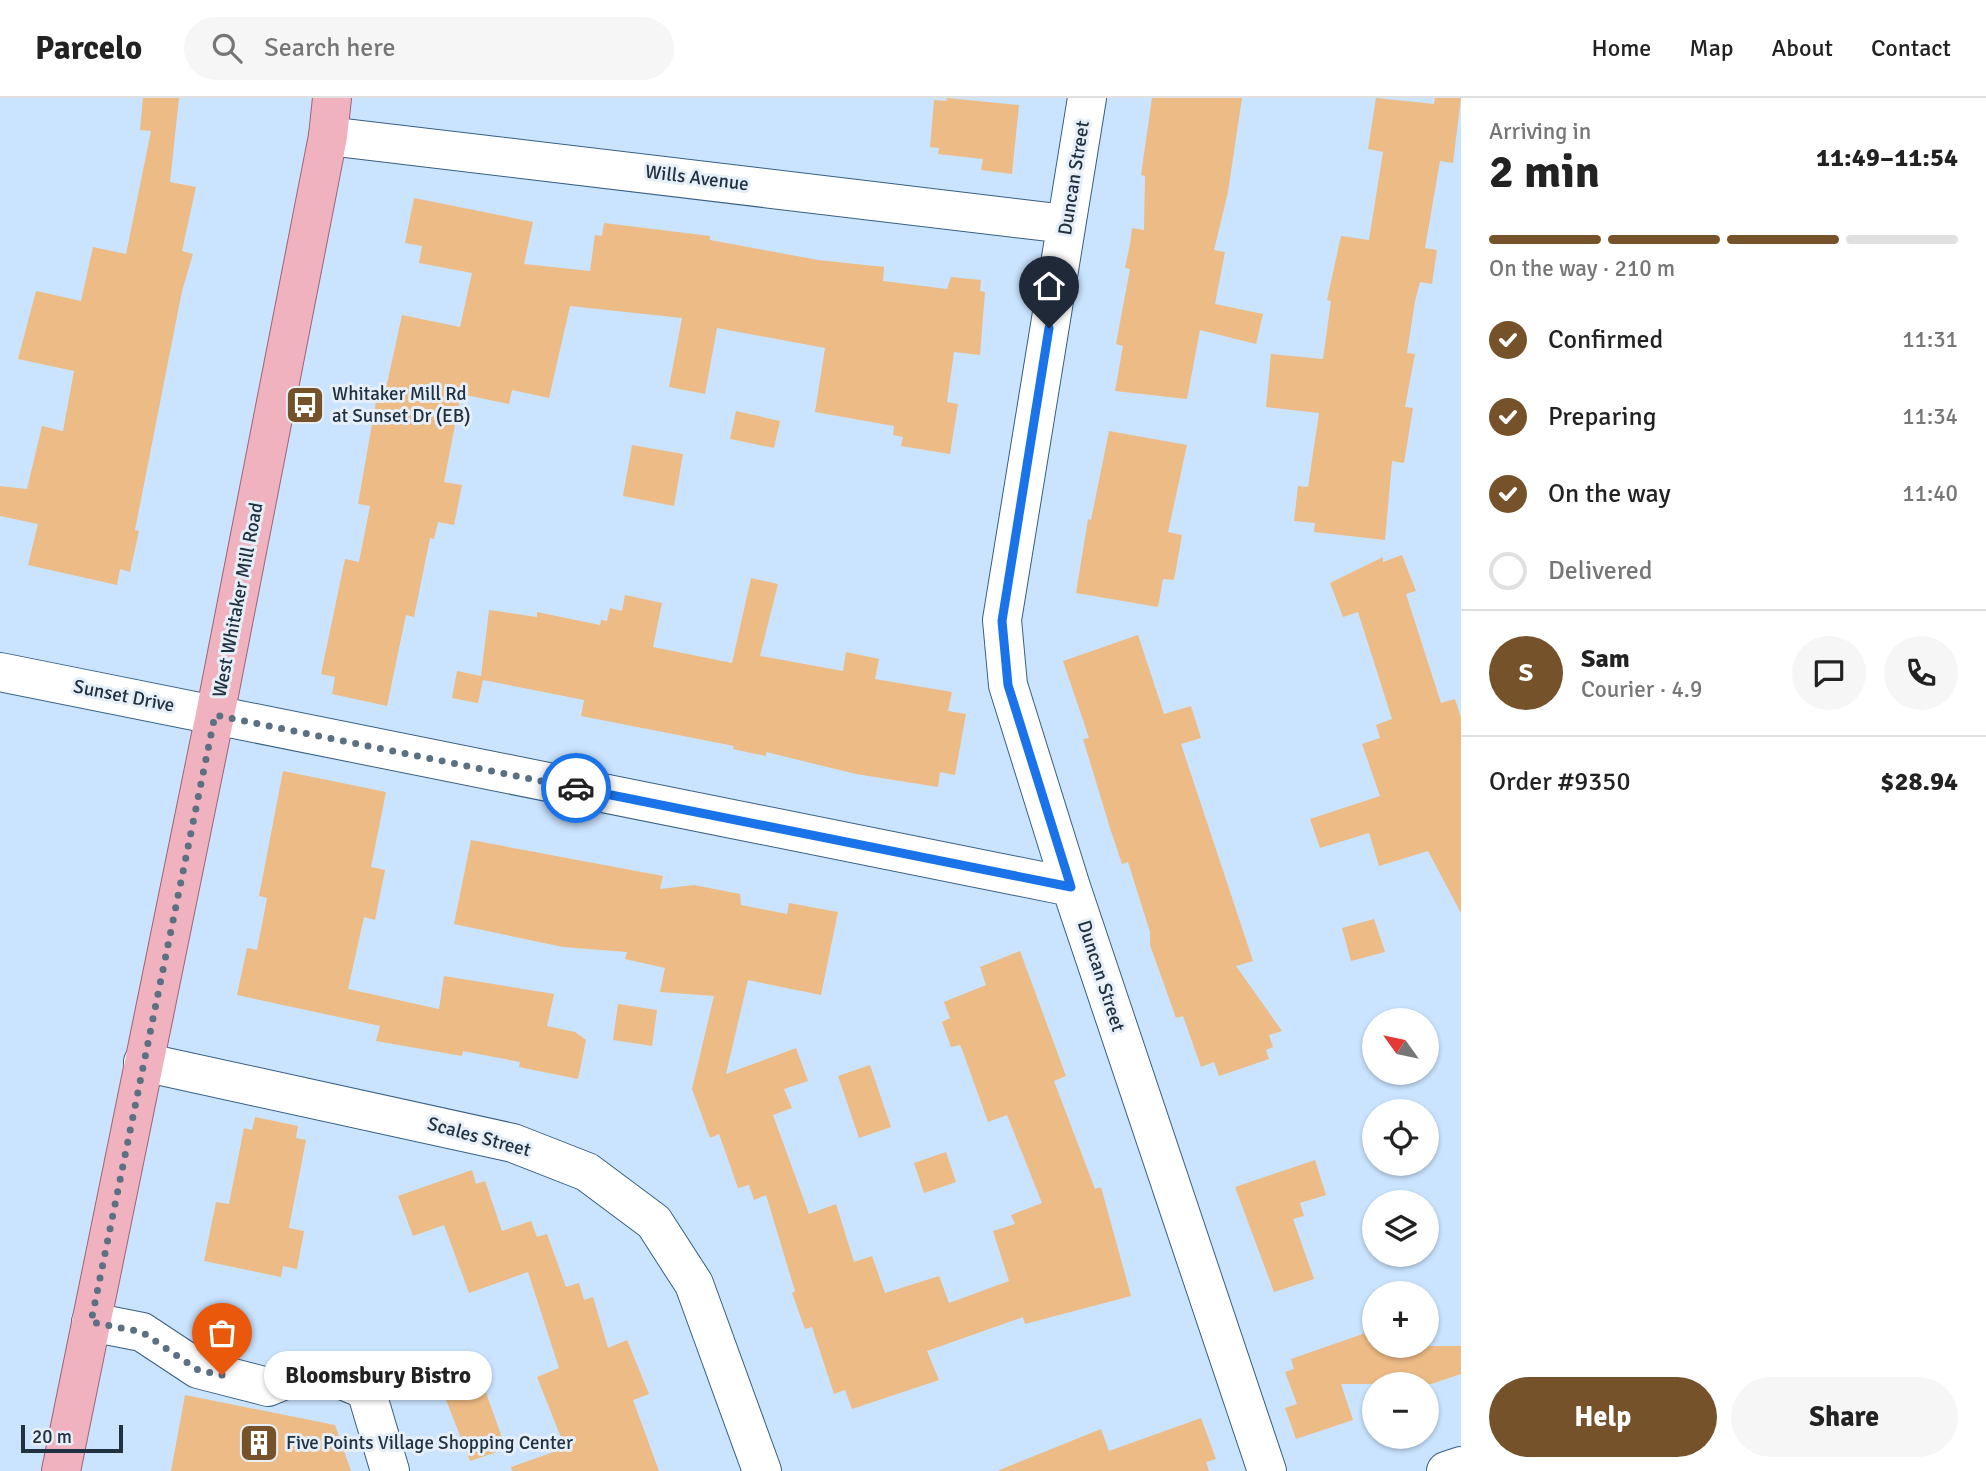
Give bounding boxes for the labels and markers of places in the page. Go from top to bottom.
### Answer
pin [1019,256,1079,328]
place label: Whitaker Mill Rd at Sunset Dr (EB) [332,382,471,428]
bus stop icon: Whitaker Mill Rd at Sunset Dr (EB) [284,384,326,426]
pin [192,1303,252,1375]
callout: Bloomsbury Bistro [264,1350,492,1400]
building icon: Five Points Village Shopping Center [238,1422,280,1464]
place label: Five Points Village Shopping Center [286,1431,573,1455]

